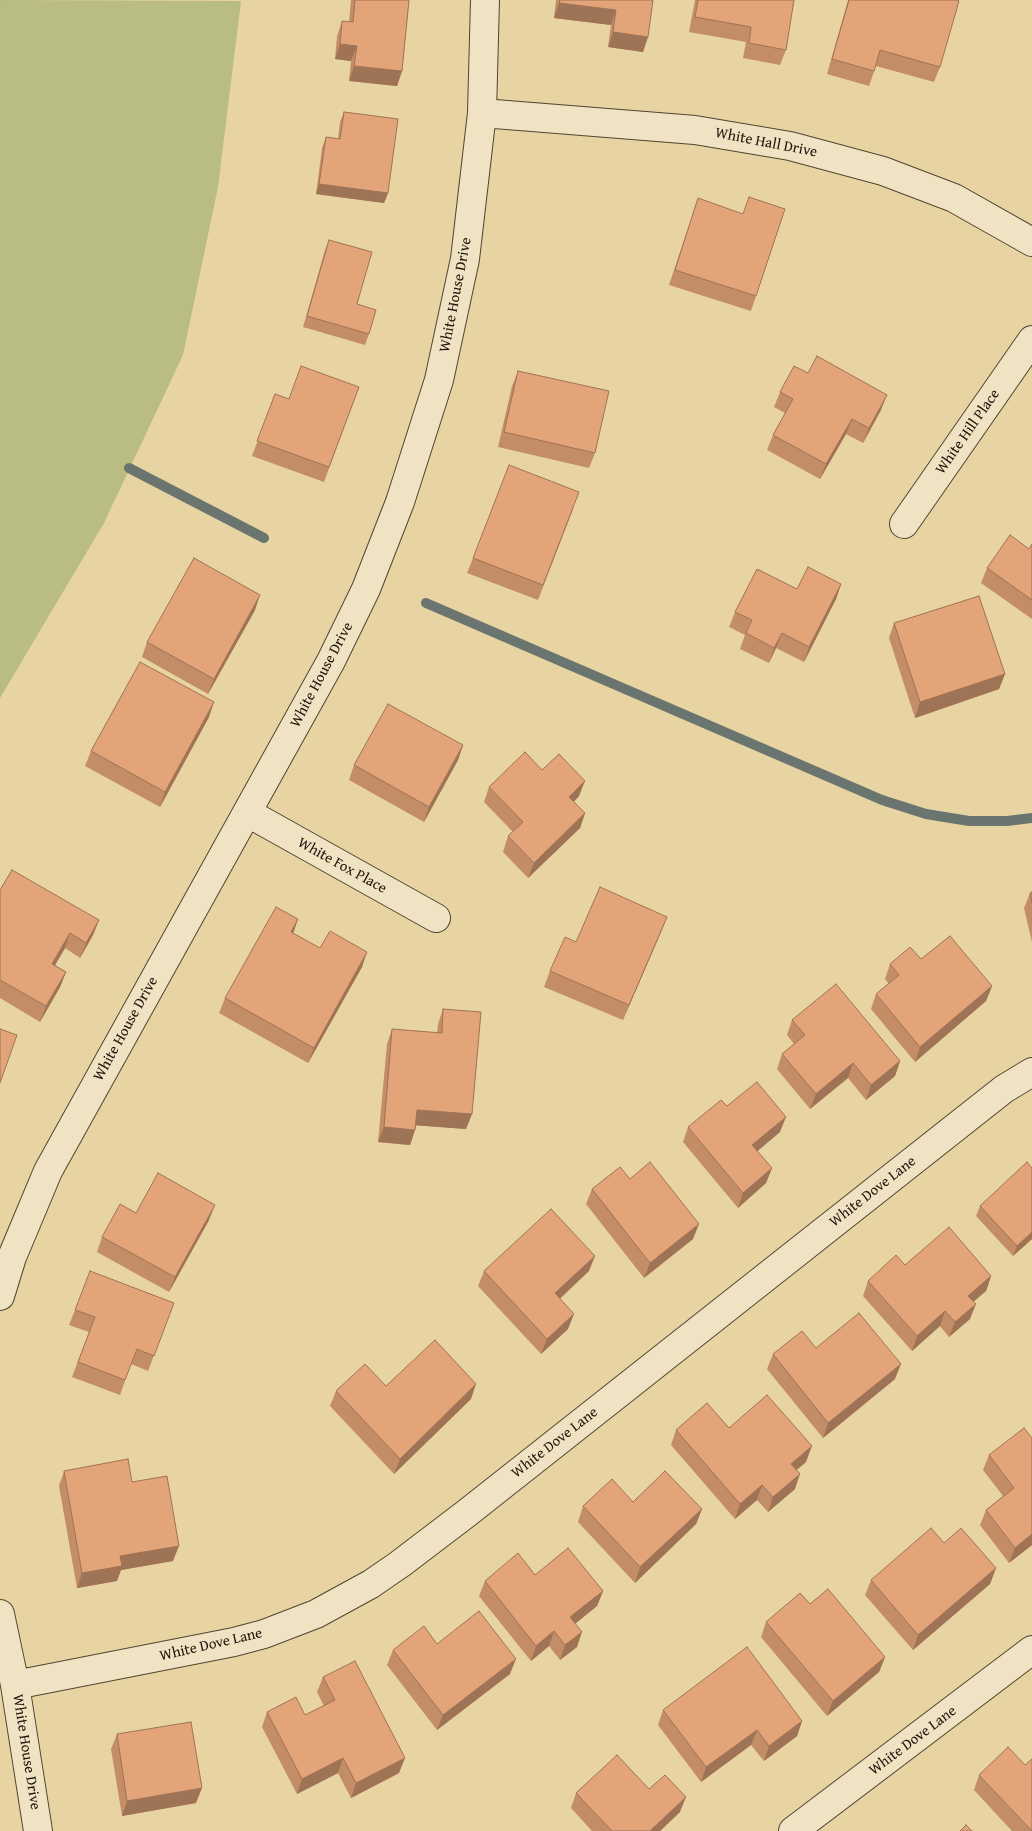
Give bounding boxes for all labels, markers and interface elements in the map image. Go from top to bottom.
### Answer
street label: White Hall Drive [714,124,818,162]
street label: White House Drive [436,236,476,354]
street label: White Hill Place [932,386,1004,478]
street label: White House Drive [287,619,357,731]
street label: White Fox Place [294,834,390,898]
street label: White House Drive [90,974,162,1084]
street label: White Dove Lane [826,1153,920,1231]
street label: White Dove Lane [508,1404,602,1482]
street label: White Dove Lane [158,1624,264,1666]
street label: White House Drive [8,1693,44,1811]
street label: White Dove Lane [866,1702,960,1780]

